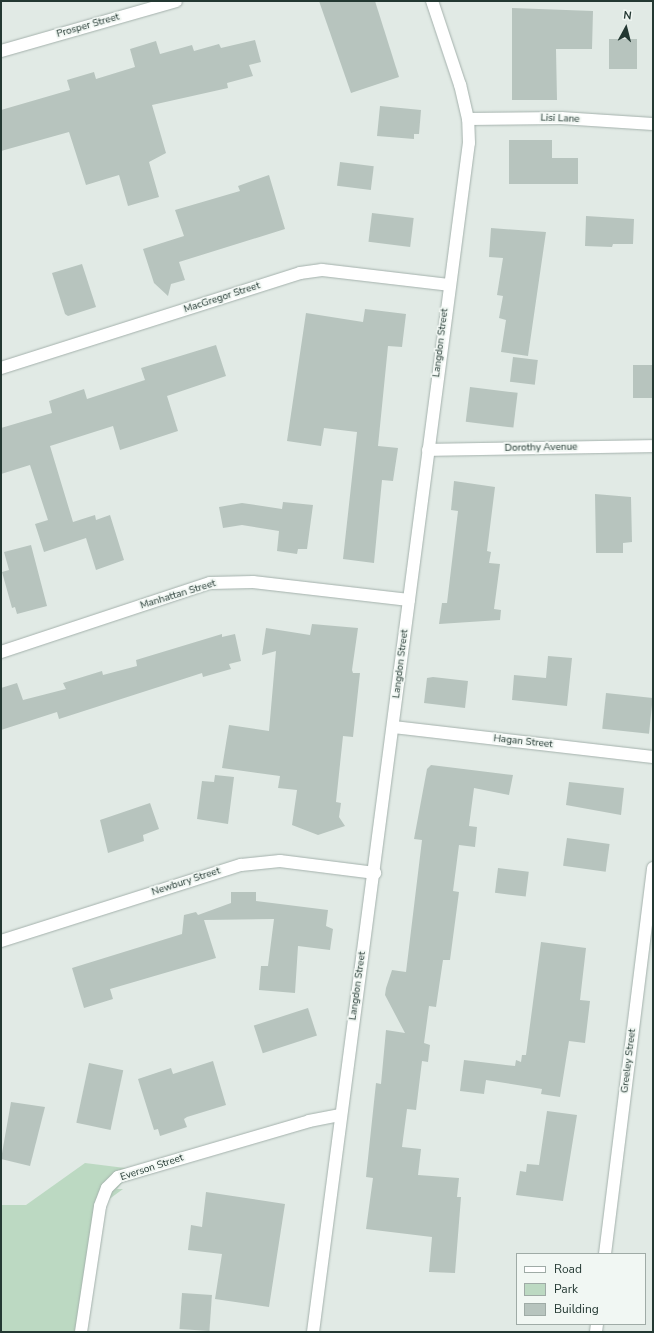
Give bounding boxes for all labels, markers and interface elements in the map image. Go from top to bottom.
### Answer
north arrow [606,8,646,48]
text: N [623,8,633,24]
street label: Prosper Street [55,11,121,41]
street label: Lisi Lane [540,112,580,126]
street label: MacGregor Street [182,280,262,316]
street label: Langdon Street [431,308,451,378]
street label: Dorothy Avenue [504,441,578,455]
street label: Manhattan Street [139,578,217,612]
street label: Langdon Street [391,629,411,699]
street label: Hagan Street [493,733,553,751]
street label: Newbury Street [150,865,222,899]
street label: Langdon Street [347,951,369,1021]
street label: Greeley Street [619,1028,639,1094]
street label: Everson Street [119,1152,185,1184]
legend [516,1253,646,1325]
text: Road [554,1261,582,1277]
text: Park [554,1281,578,1297]
text: Building [554,1301,599,1317]

